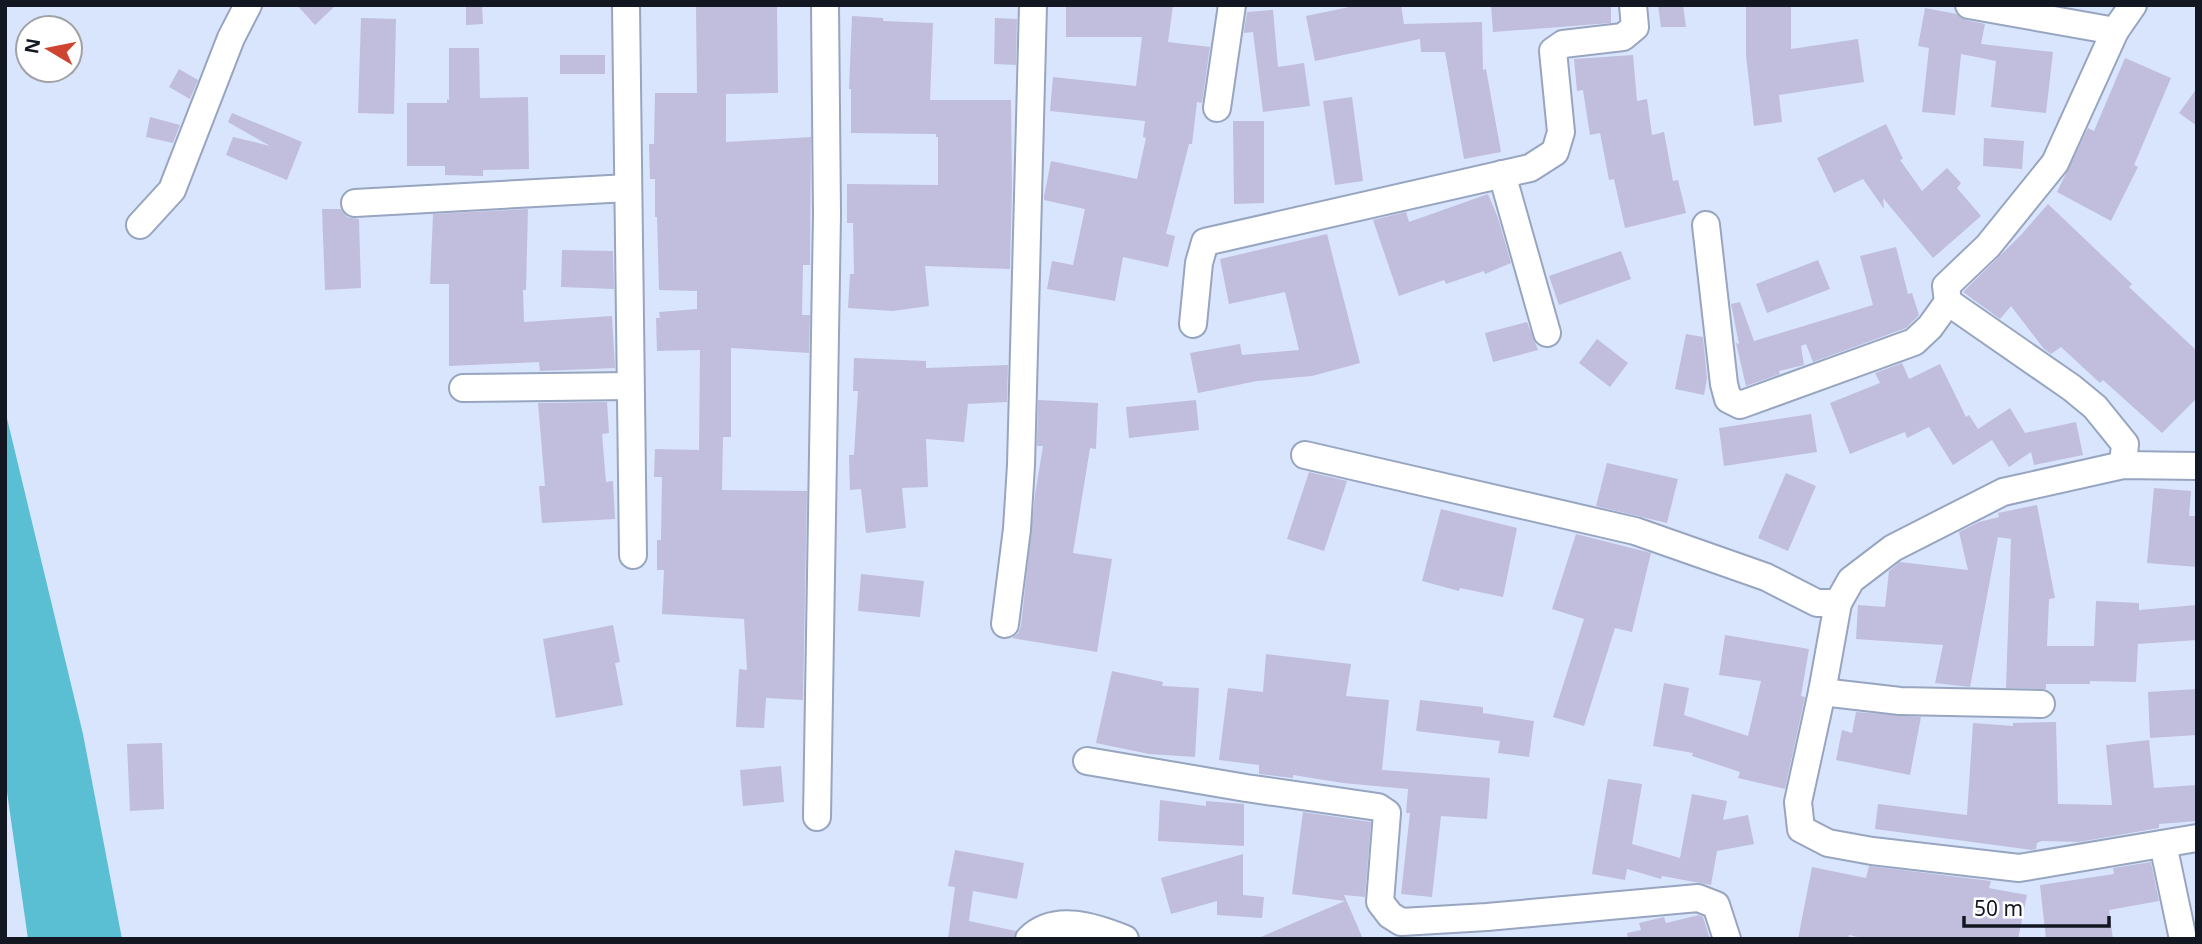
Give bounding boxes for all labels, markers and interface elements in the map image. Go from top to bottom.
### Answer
north arrow [14,14,84,84]
text: N [18,36,46,56]
scale bar [1964,884,2109,928]
text: 50 m [1974,894,2023,922]

